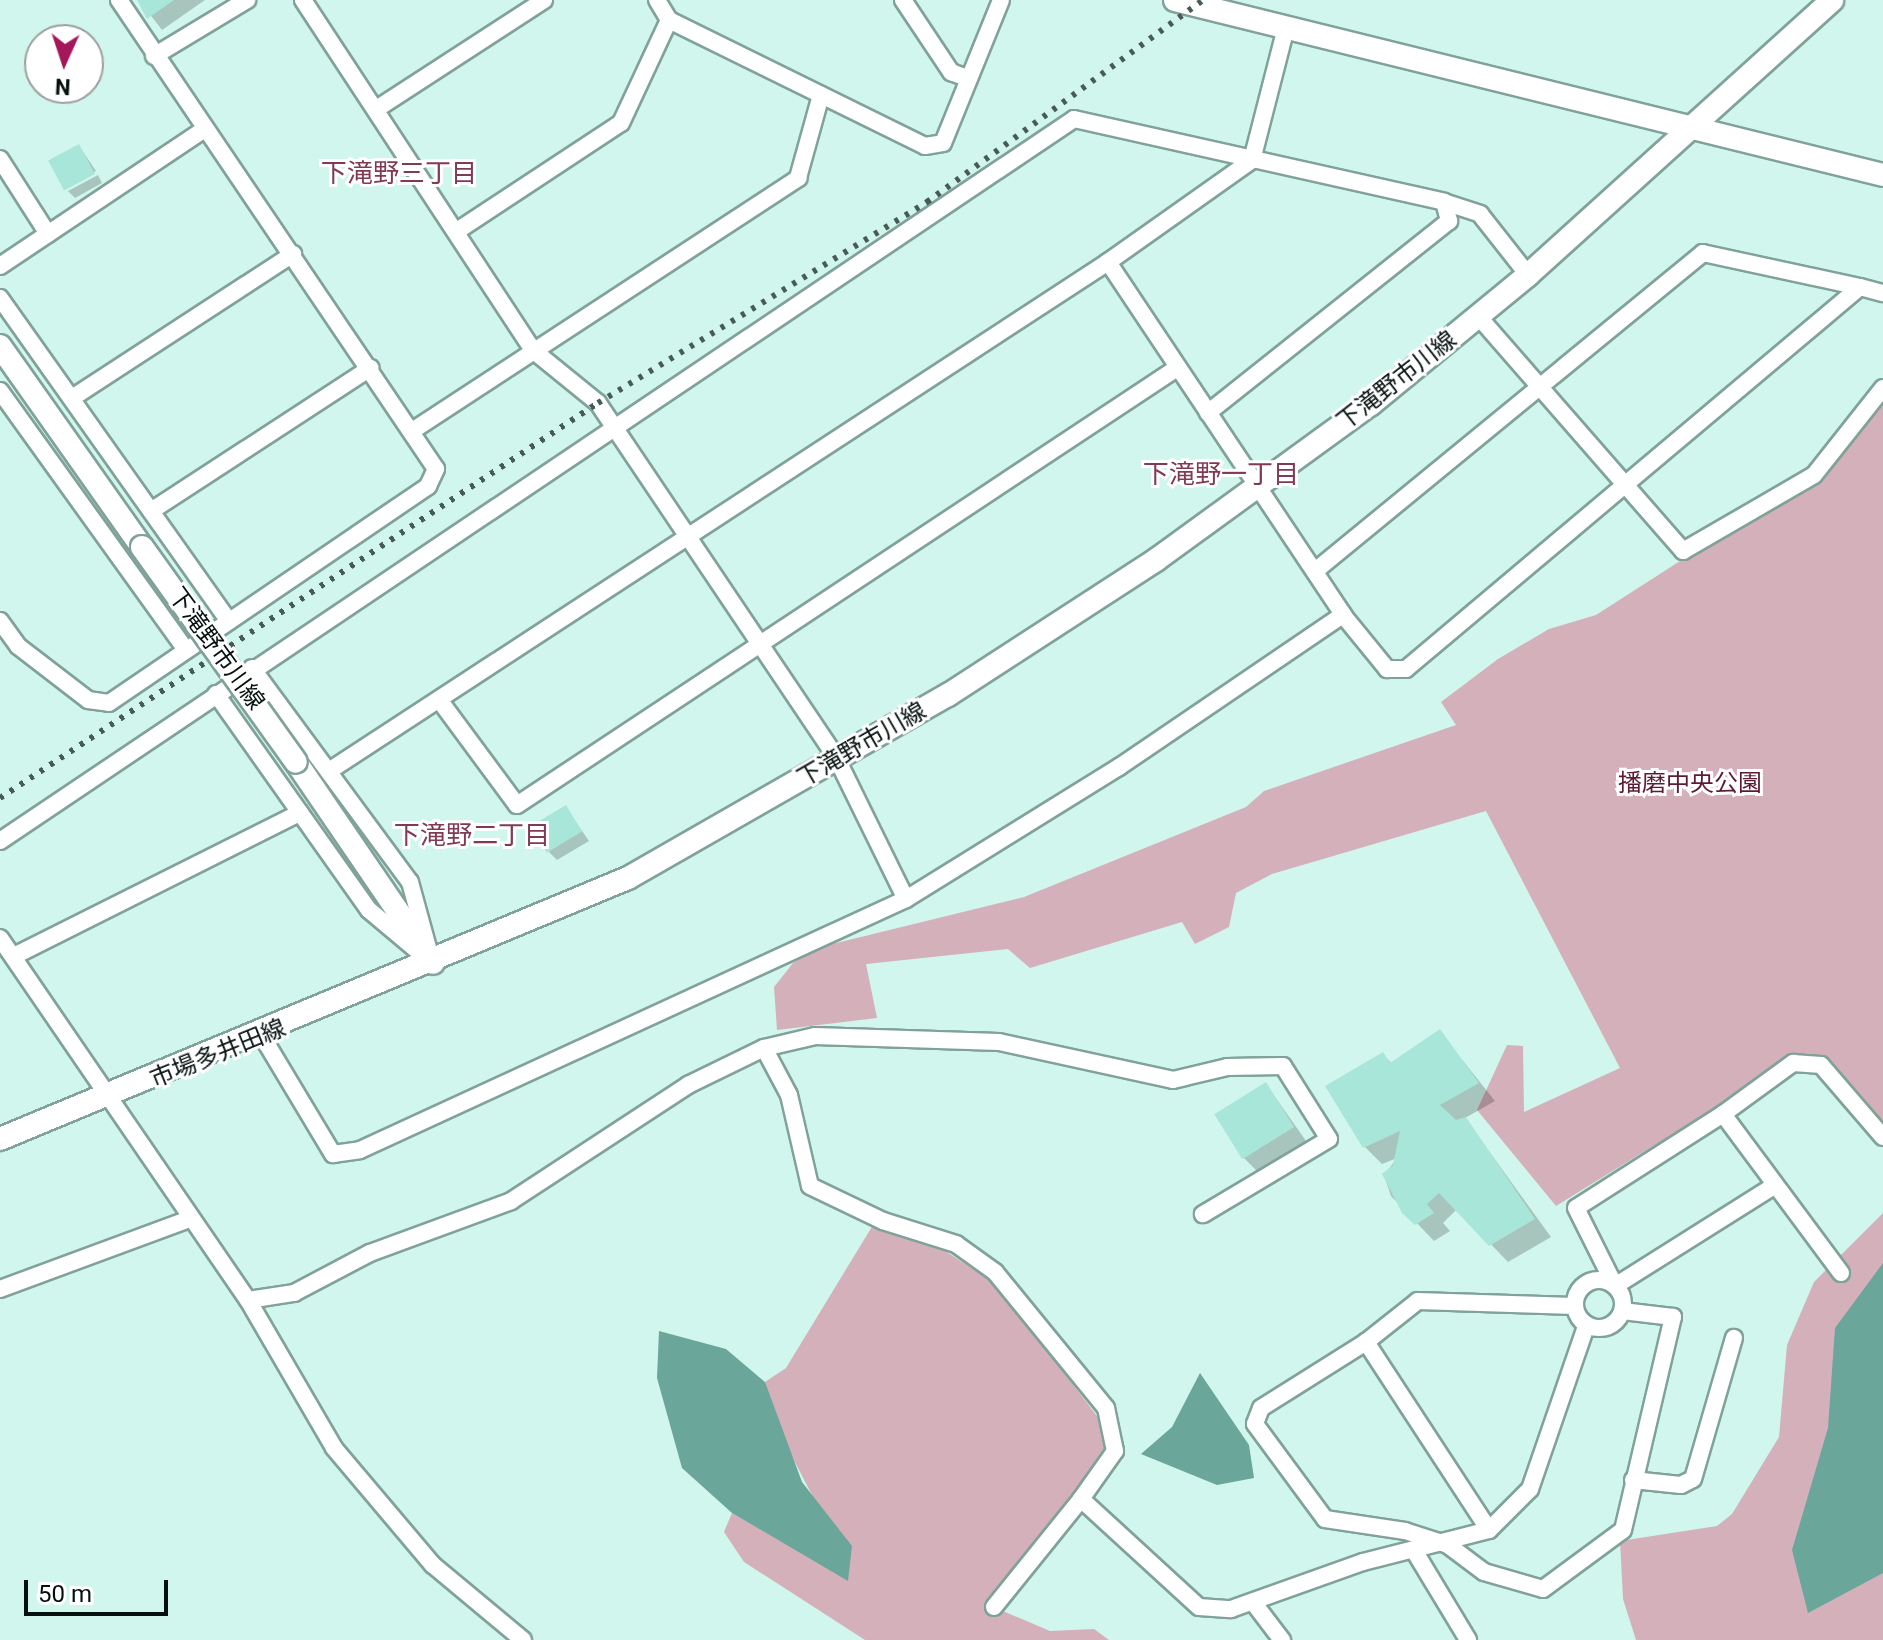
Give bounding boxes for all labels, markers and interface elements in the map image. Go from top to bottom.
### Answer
north arrow [24,24,104,104]
text: N [54,74,71,99]
district label: 下滝野三丁目 [321,158,477,190]
street label: 下滝野市川線 [1331,325,1463,437]
district label: 下滝野一丁目 [1143,459,1299,491]
street label: 下滝野市川線 [162,582,270,716]
street label: 下滝野市川線 [792,697,932,793]
park label: 播磨中央公園 [1618,770,1762,798]
district label: 下滝野二丁目 [394,820,550,852]
street label: 市場多井田線 [146,1014,290,1094]
scale bar [28,1564,172,1614]
text: 50 m [38,1580,92,1608]

